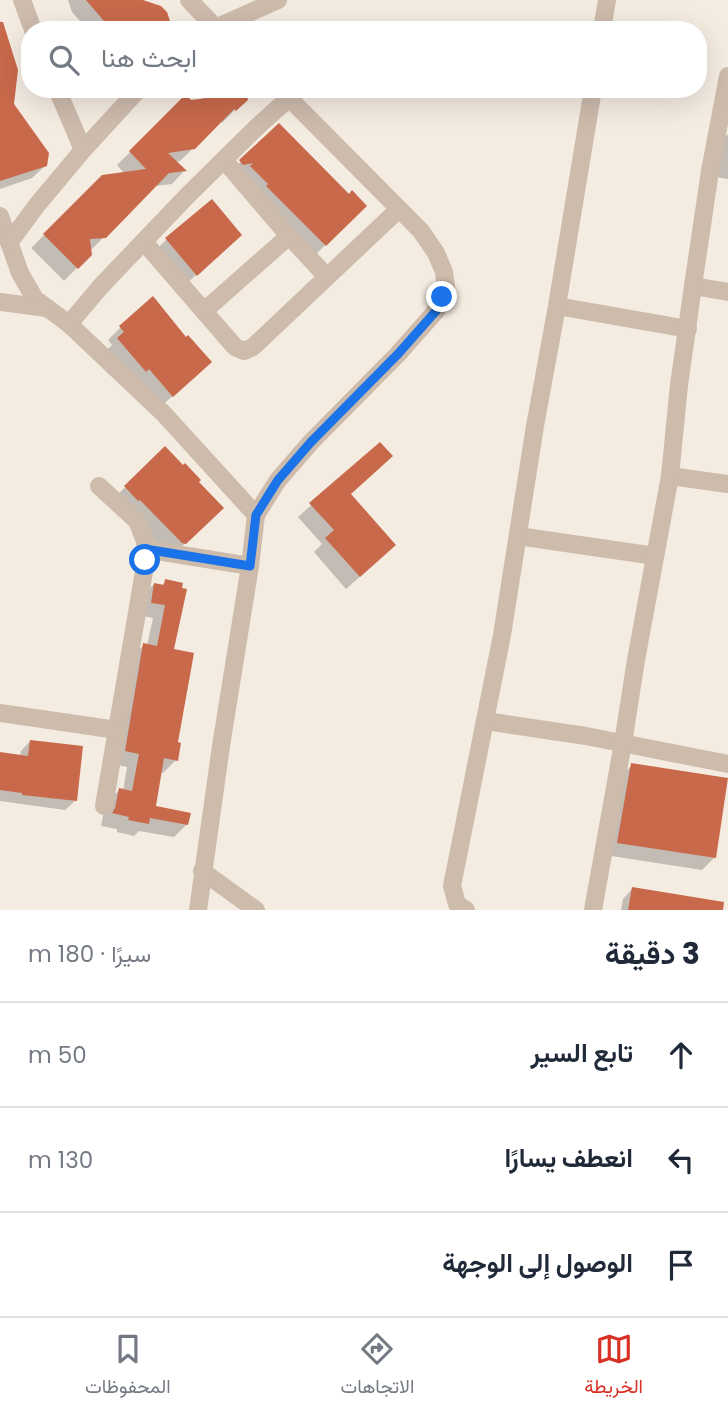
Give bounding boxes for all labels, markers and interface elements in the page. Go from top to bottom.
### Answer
search box [21,21,707,98]
text: ابحث هنا [101,40,197,76]
icon: search [45,41,83,79]
route end [426,281,457,312]
route start [129,544,160,575]
text: 3 دقيقة [605,932,700,975]
text: سيرًا · 180 m [28,938,151,970]
text: تابع السير [531,1035,633,1071]
icon: ahead [662,1036,700,1074]
text: 50 m [28,1039,87,1071]
text: انعطف يسارًا [504,1140,633,1176]
icon: left [662,1141,700,1179]
text: 130 m [28,1144,93,1176]
text: الوصول إلى الوجهة [442,1245,633,1281]
icon: arrive [662,1246,700,1284]
tab: المحفوظات [85,1330,171,1403]
tab: الاتجاهات [341,1330,414,1403]
tab: الخريطة [584,1330,643,1403]

